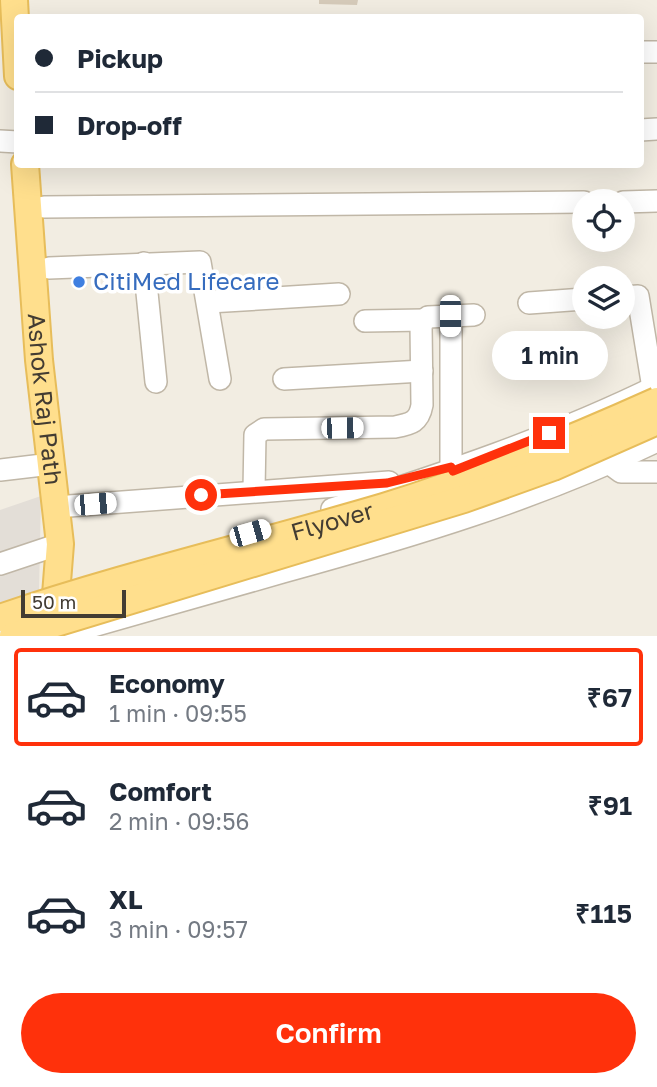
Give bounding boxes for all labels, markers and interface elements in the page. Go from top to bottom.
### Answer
text: Pickup [77,43,163,74]
text: Drop-off [77,110,182,141]
map controls [572,189,635,329]
button: locate [572,189,635,252]
place label: CitiMed Lifecare [93,266,279,295]
button: layers [572,266,635,329]
marker: CitiMed Lifecare [71,274,87,290]
car [440,295,461,337]
street label: Ashok Raj Path [23,312,69,487]
callout: 1 min [491,332,607,380]
text: 1 min [521,341,579,369]
car [321,417,364,439]
route end [533,417,565,449]
route start [185,479,217,511]
car [74,492,117,516]
street label: Flyover [287,495,377,546]
car [227,517,274,549]
scale bar [21,586,126,618]
text: 50 m [32,590,76,613]
icon: car [25,666,88,729]
text: Economy [109,668,225,699]
text: ₹67 [587,682,632,713]
text: 1 min · 09:55 [109,699,247,727]
icon: car [25,774,88,837]
text: Comfort [109,776,212,807]
text: ₹91 [588,790,632,821]
text: 2 min · 09:56 [109,807,249,835]
icon: car [25,882,88,945]
text: XL [109,884,143,915]
text: ₹115 [575,898,632,929]
text: 3 min · 09:57 [109,915,248,943]
button: Confirm [21,993,636,1073]

